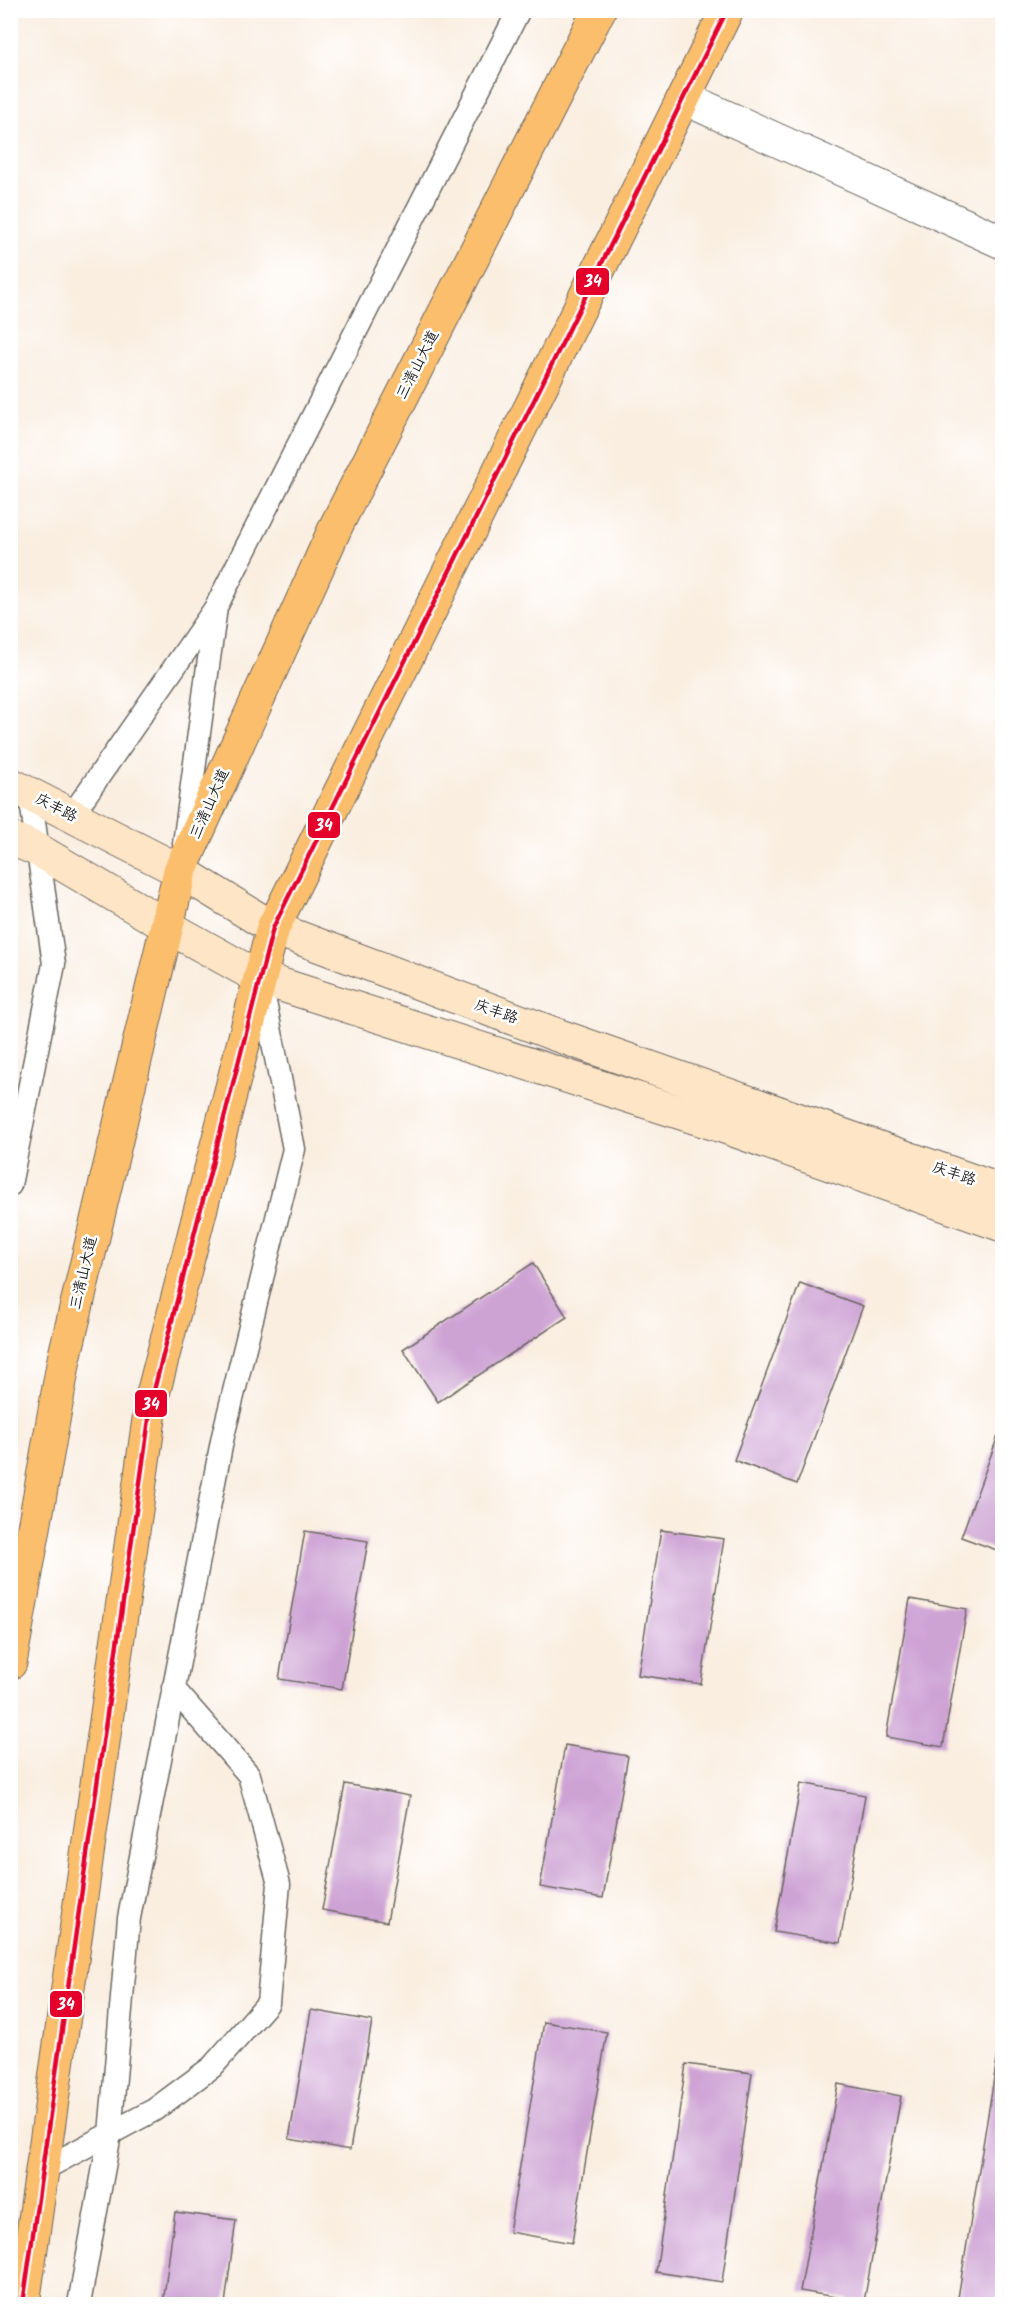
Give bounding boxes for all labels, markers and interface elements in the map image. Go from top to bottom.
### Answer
line badge: 34 [575,267,610,296]
text: 34 [583,270,602,295]
street label: 三清山大道 [390,326,446,404]
street label: 三清山大道 [184,765,236,843]
street label: 庆丰路 [30,787,82,829]
line badge: 34 [307,811,341,839]
text: 34 [314,814,333,839]
street label: 庆丰路 [471,993,521,1031]
street label: 庆丰路 [929,1155,979,1193]
street label: 三清山大道 [64,1234,104,1312]
line badge: 34 [134,1389,168,1418]
text: 34 [141,1393,160,1418]
line badge: 34 [49,1990,83,2018]
text: 34 [56,1993,75,2018]

